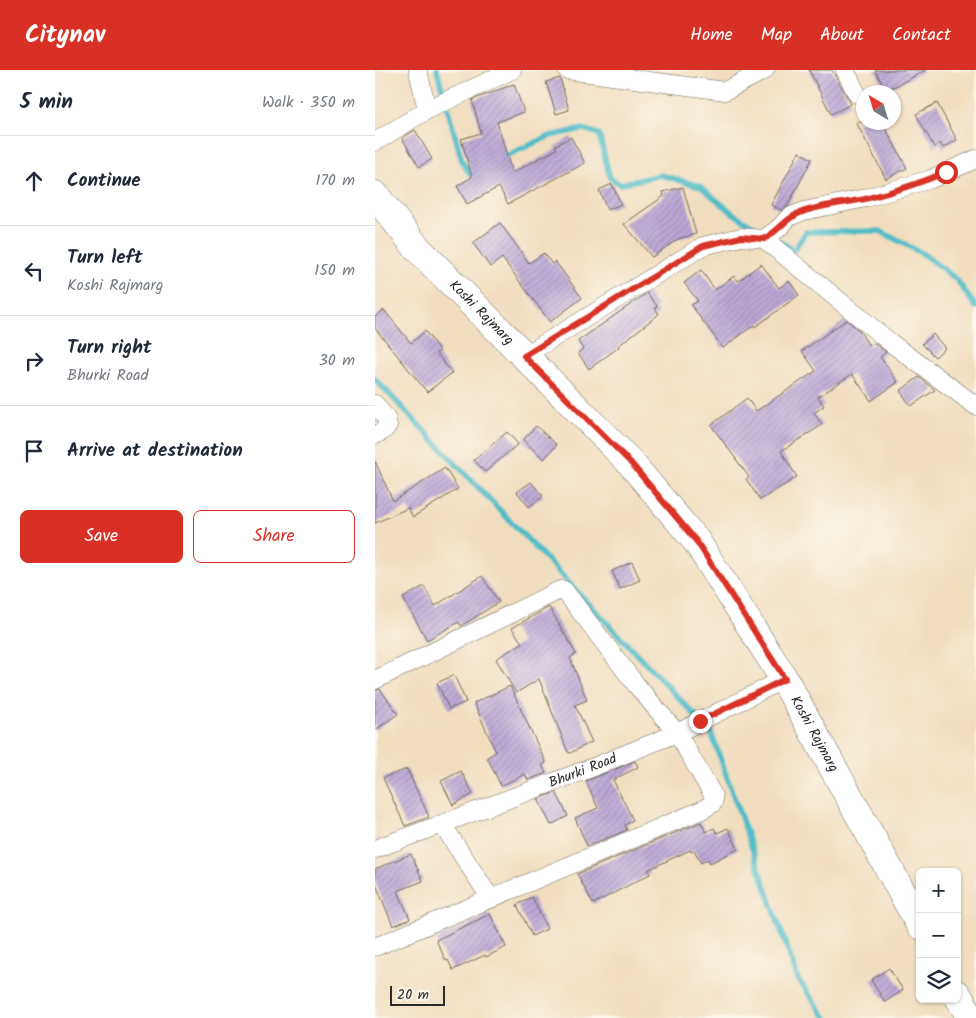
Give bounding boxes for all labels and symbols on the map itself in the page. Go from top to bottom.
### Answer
north arrow [856,85,901,130]
route start [935,161,958,184]
street label: Koshi Rajmarg [444,275,519,350]
street label: Koshi Rajmarg [784,692,844,776]
route end [689,710,712,733]
street label: Bhurki Road [546,747,621,794]
scale bar [390,983,445,1006]

